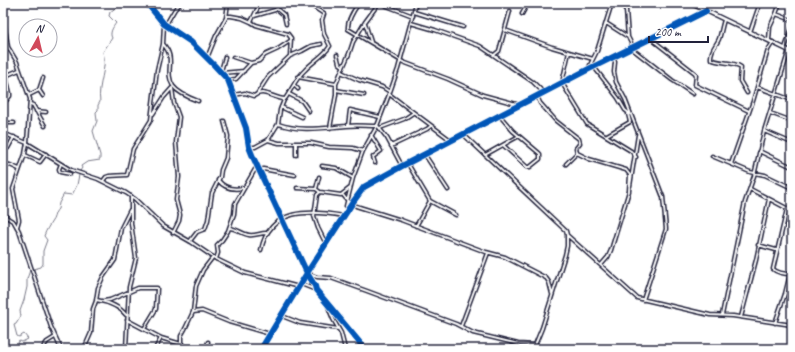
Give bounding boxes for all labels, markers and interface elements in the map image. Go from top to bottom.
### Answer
north arrow [18,18,58,58]
scale bar [649,18,708,44]
text: N [35,21,46,36]
text: 200 m [655,24,682,40]

